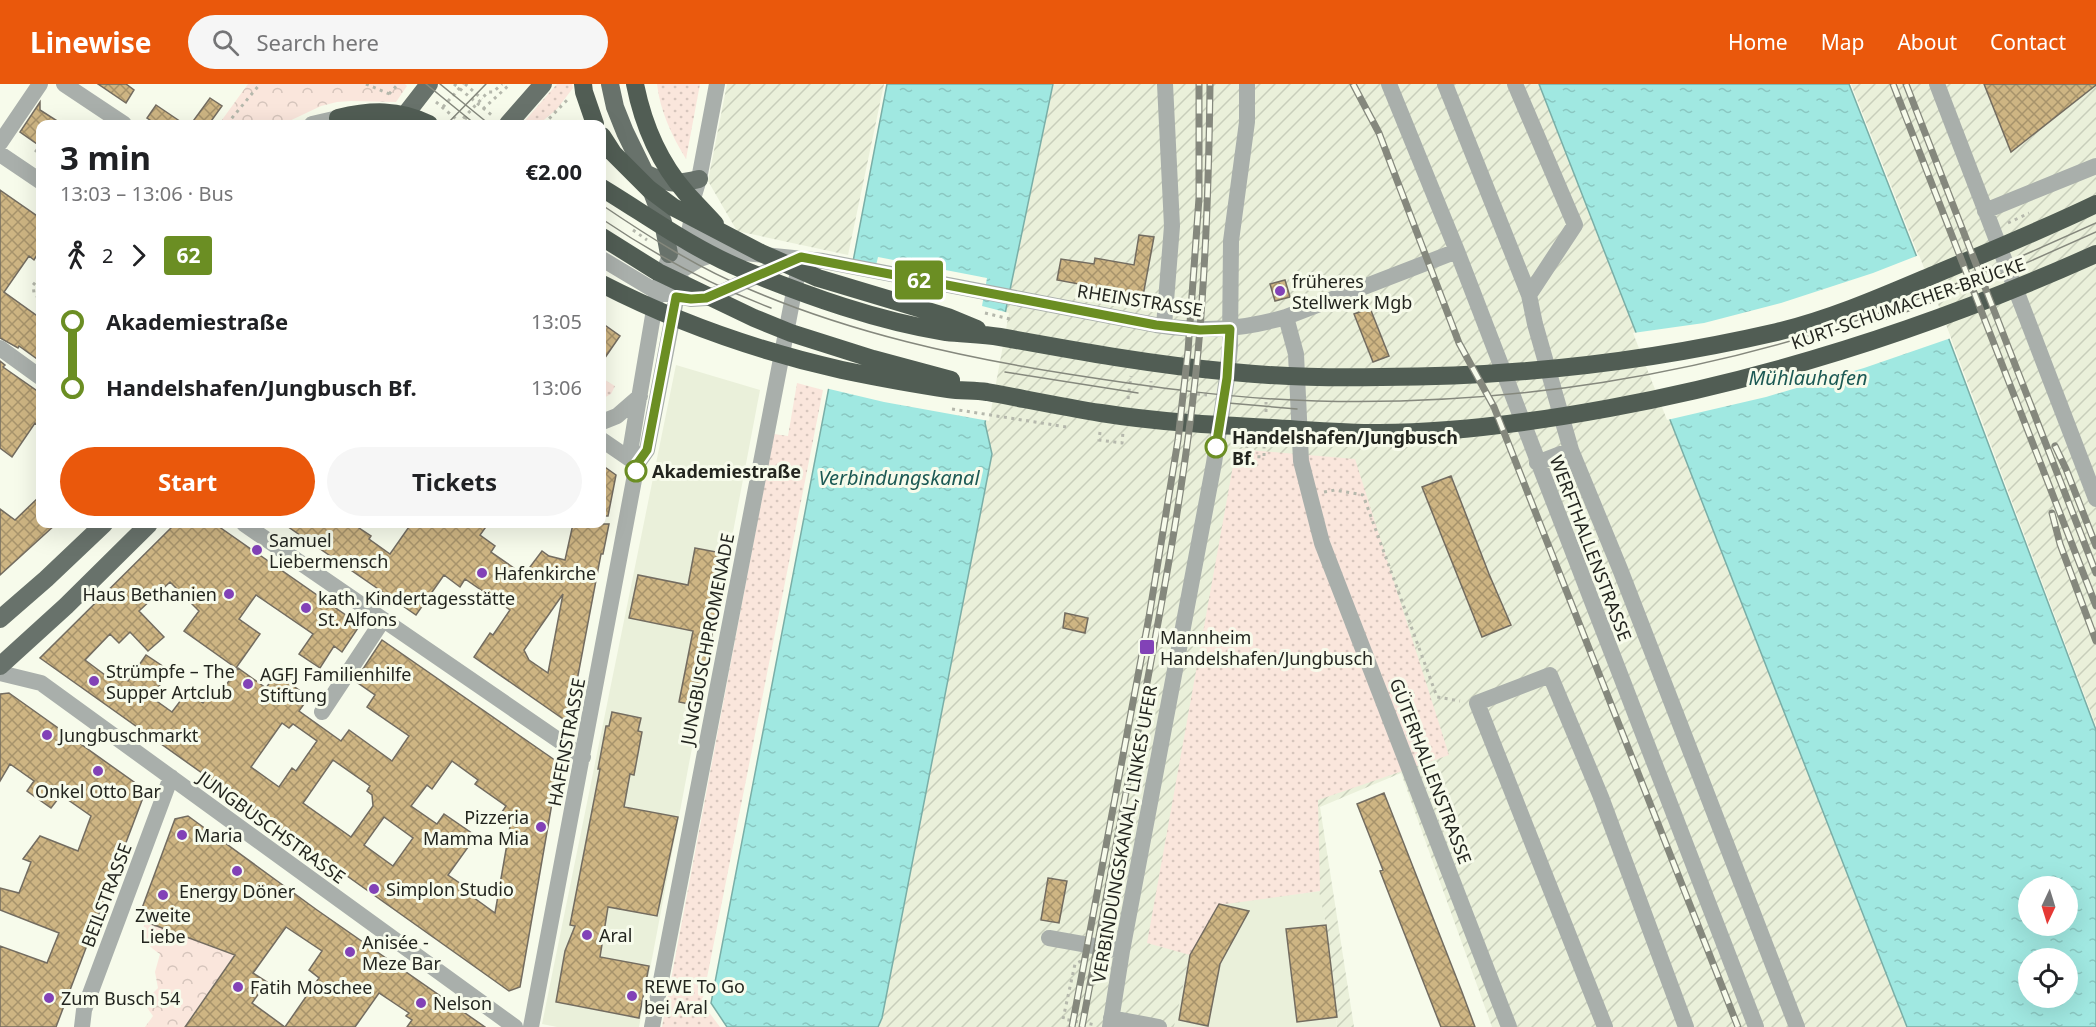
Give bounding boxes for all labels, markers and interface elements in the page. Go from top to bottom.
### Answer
search box [188,15,608,69]
text: Linewise [30,23,152,61]
icon: search [209,26,242,59]
text: Search here [257,27,379,57]
text: Home [1728,28,1788,56]
text: Map [1821,28,1864,56]
text: About [1897,28,1957,56]
text: Contact [1990,28,2066,56]
text: 3 min [60,135,151,180]
text: €2.00 [525,156,582,186]
text: 13:03 – 13:06 · Bus [60,180,233,207]
icon: walk [60,239,93,272]
icon: forward [122,239,155,272]
text: 62 [176,241,200,269]
text: 2 [102,242,113,269]
street label: KURT-SCHUMACHER-BRÜCKE [1788,252,2028,354]
line badge: 62 [892,260,946,300]
text: 62 [907,266,931,294]
place label: früheres Stellwerk Mgb [1292,269,1412,314]
street label: RHEINSTRASSE [1076,278,1204,322]
marker: früheres Stellwerk Mgb [1273,284,1287,298]
text: Akademiestraße [106,306,288,336]
text: 13:05 [531,308,582,335]
water label: Mühlauhafen [1749,364,1867,391]
text: Handelshafen/Jungbusch Bf. [106,372,417,402]
text: 13:06 [531,374,582,401]
place label: Handelshafen/Jungbusch Bf. [1232,425,1458,470]
marker: Handelshafen/Jungbusch Bf. [1205,436,1227,458]
button: Start [60,447,315,516]
button: Tickets [327,447,582,516]
street label: WERFTHALLENSTRASSE [1544,452,1638,644]
place label: Akademiestraße [652,459,801,483]
marker: Akademiestraße [625,460,647,482]
water label: Verbindungskanal [818,464,980,491]
place label: Samuel Liebermensch [269,528,388,573]
street label: JUNGBUSCHPROMENADE [674,531,739,749]
marker: Samuel Liebermensch [250,543,264,557]
place label: Hafenkirche [494,561,596,585]
marker: Hafenkirche [475,566,489,580]
place label: Haus Bethanien [83,582,217,606]
place label: kath. Kindertagesstätte St. Alfons [318,586,515,631]
marker: Haus Bethanien [222,587,236,601]
marker: kath. Kindertagesstätte St. Alfons [299,601,313,615]
place label: Mannheim Handelshafen/Jungbusch [1160,625,1373,670]
marker: Mannheim Handelshafen/Jungbusch [1138,638,1156,656]
place label: Strümpfe – The Supper Artclub [106,659,235,704]
place label: AGFJ Familienhilfe Stiftung [260,662,411,707]
marker: Strümpfe – The Supper Artclub [87,674,101,688]
street label: GÜTERHALLENSTRASSE [1384,675,1478,867]
street label: HAFENSTRASSE [542,676,590,808]
marker: AGFJ Familienhilfe Stiftung [241,677,255,691]
street label: VERBINDUNGSKANAL, LINKES UFER [1086,683,1162,985]
place label: Jungbuschmarkt [57,723,199,747]
marker: Jungbuschmarkt [40,728,54,742]
marker: Onkel Otto Bar [91,764,105,778]
street label: JUNGBUSCHSTRASSE [192,764,351,889]
place label: Onkel Otto Bar [35,779,162,803]
place label: Pizzeria Mamma Mia [423,805,529,850]
marker: Pizzeria Mamma Mia [534,820,548,834]
place label: Maria [194,823,243,847]
marker: Maria [175,828,189,842]
street label: BEILSTRASSE [75,840,137,950]
marker: Energy Döner [230,864,244,878]
north arrow [2018,876,2078,936]
map controls [2018,876,2078,1008]
place label: Simplon Studio [386,877,514,901]
place label: Energy Döner [179,879,296,903]
marker: Simplon Studio [367,882,381,896]
marker: Zweite Liebe [156,888,170,902]
place label: Zweite Liebe [135,903,191,948]
place label: Aral [599,923,632,947]
marker: Aral [580,928,594,942]
place label: Anisée - Meze Bar [362,930,441,975]
marker: Anisée - Meze Bar [343,945,357,959]
button: locate [2018,948,2078,1008]
place label: REWE To Go bei Aral [644,974,745,1019]
place label: Fatih Moschee [250,975,372,999]
marker: Fatih Moschee [231,980,245,994]
place label: Zum Busch 54 [61,986,180,1010]
marker: REWE To Go bei Aral [625,989,639,1003]
marker: Zum Busch 54 [42,991,56,1005]
place label: Nelson [433,991,492,1015]
marker: Nelson [414,996,428,1010]

